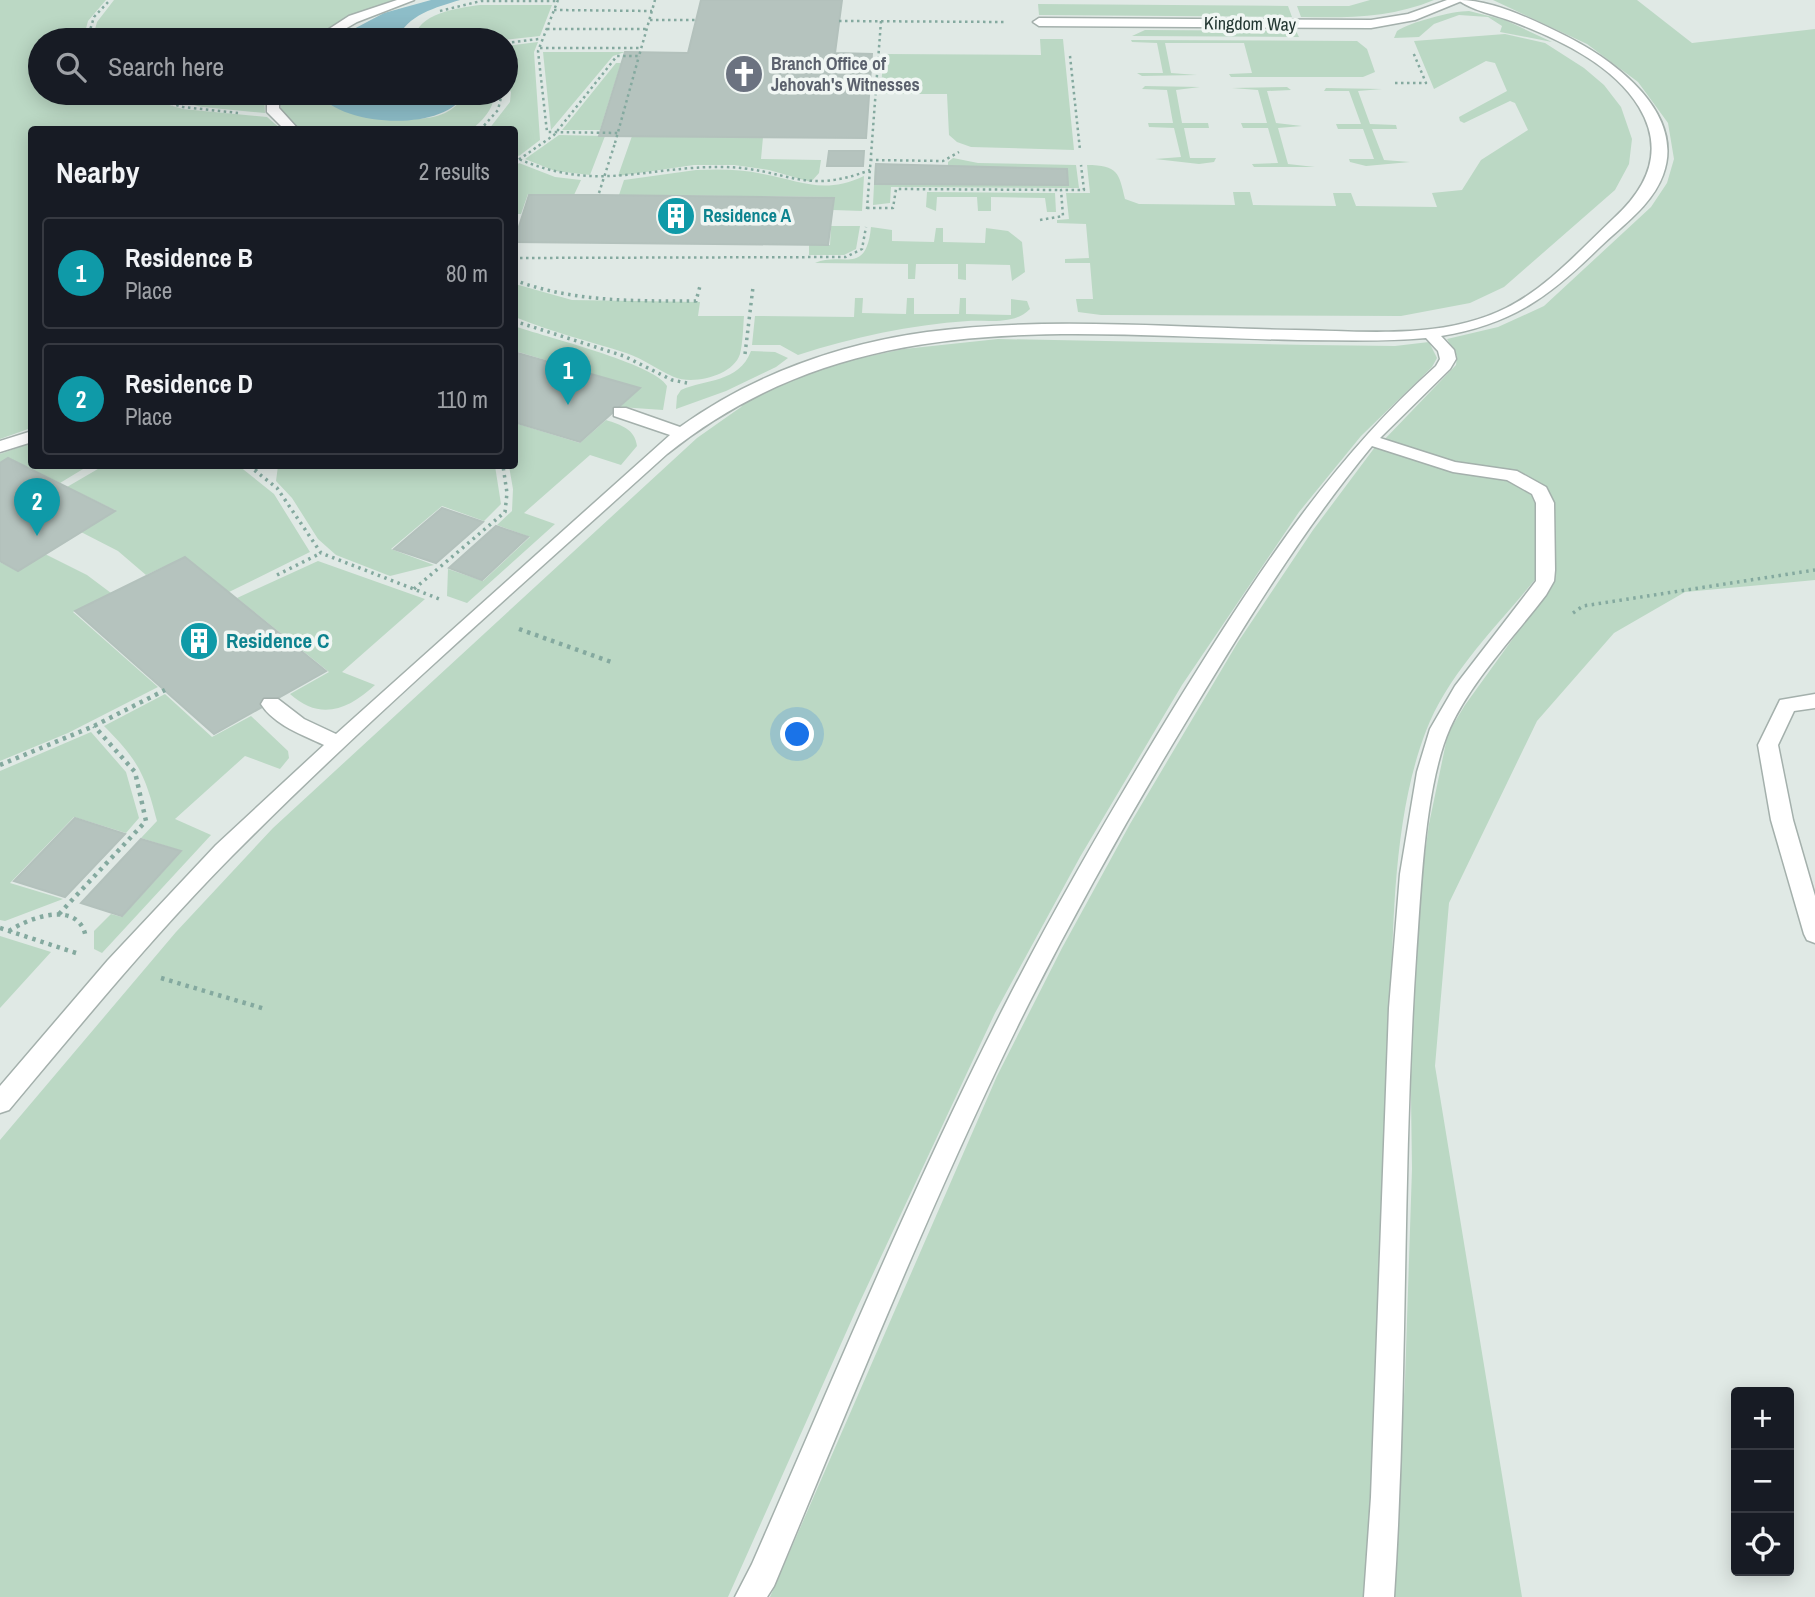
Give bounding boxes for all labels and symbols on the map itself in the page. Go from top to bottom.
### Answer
street label: Kingdom Way [1204,10,1297,37]
place label: Branch Office of Jehovah's Witnesses [771,51,920,97]
church icon: Branch Office of Jehovah's Witnesses [723,53,765,95]
building icon: Residence A [655,195,697,237]
place label: Residence A [703,203,791,228]
pin: 1 [545,347,591,405]
pin: 2 [14,478,60,536]
building icon: Residence C [178,620,220,662]
place label: Residence C [226,626,329,655]
your location [780,717,814,751]

